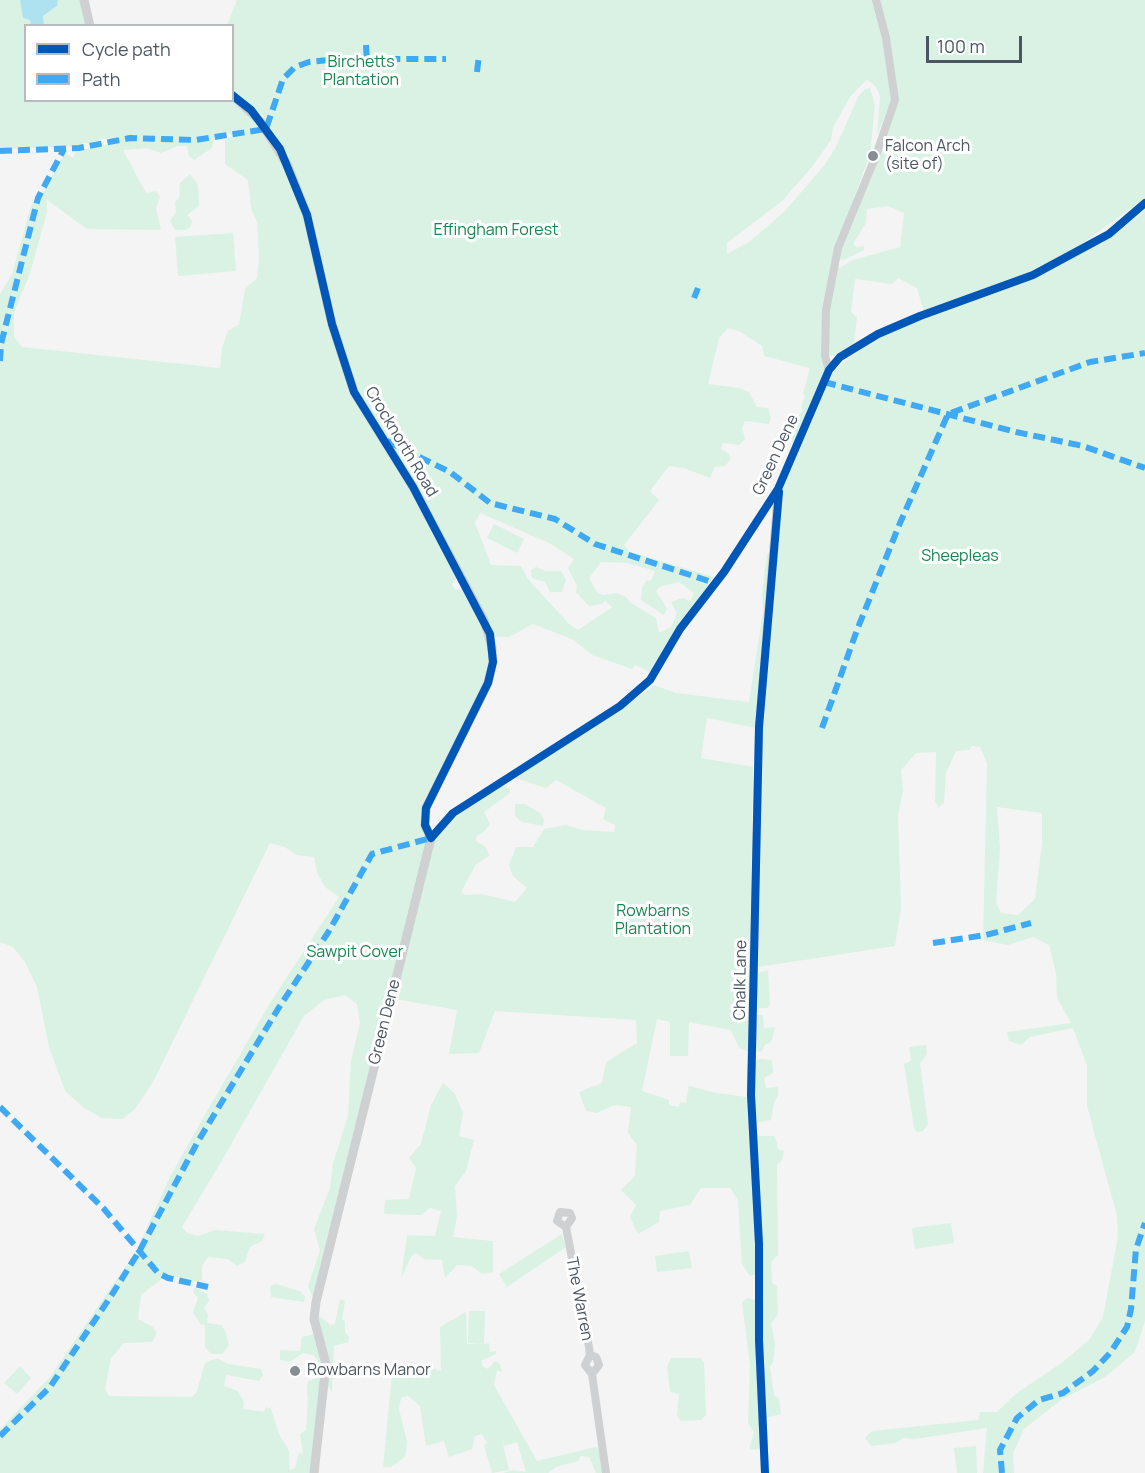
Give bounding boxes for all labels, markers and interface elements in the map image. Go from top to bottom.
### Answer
legend [24,24,234,102]
scale bar [929,24,1025,62]
text: 100 m [937,34,985,58]
text: Cycle path [82,37,171,61]
park label: Birchetts Plantation [323,53,399,91]
text: Path [82,67,120,91]
place label: Falcon Arch (site of) [885,137,970,175]
marker: Falcon Arch (site of) [866,149,880,163]
park label: Effingham Forest [434,221,558,241]
street label: Crocknorth Road [361,383,441,501]
street label: Green Dene [749,412,803,498]
park label: Sheepleas [921,547,999,567]
park label: Rowbarns Plantation [615,902,691,940]
street label: Chalk Lane [731,940,751,1020]
park label: Sawpit Cover [306,943,404,963]
street label: Green Dene [365,978,405,1066]
street label: The Warren [561,1256,597,1342]
place label: Rowbarns Manor [307,1361,431,1381]
marker: Rowbarns Manor [288,1364,302,1378]

